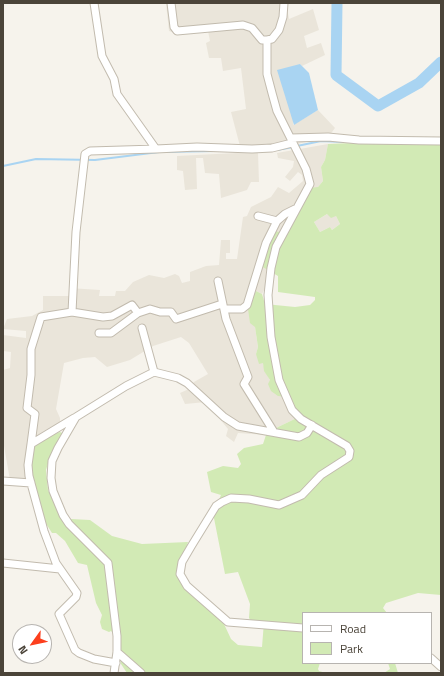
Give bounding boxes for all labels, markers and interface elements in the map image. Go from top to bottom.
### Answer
legend [302,612,432,664]
text: Road [340,619,366,638]
north arrow [12,624,52,664]
text: Park [340,639,363,658]
text: N [14,642,32,658]

